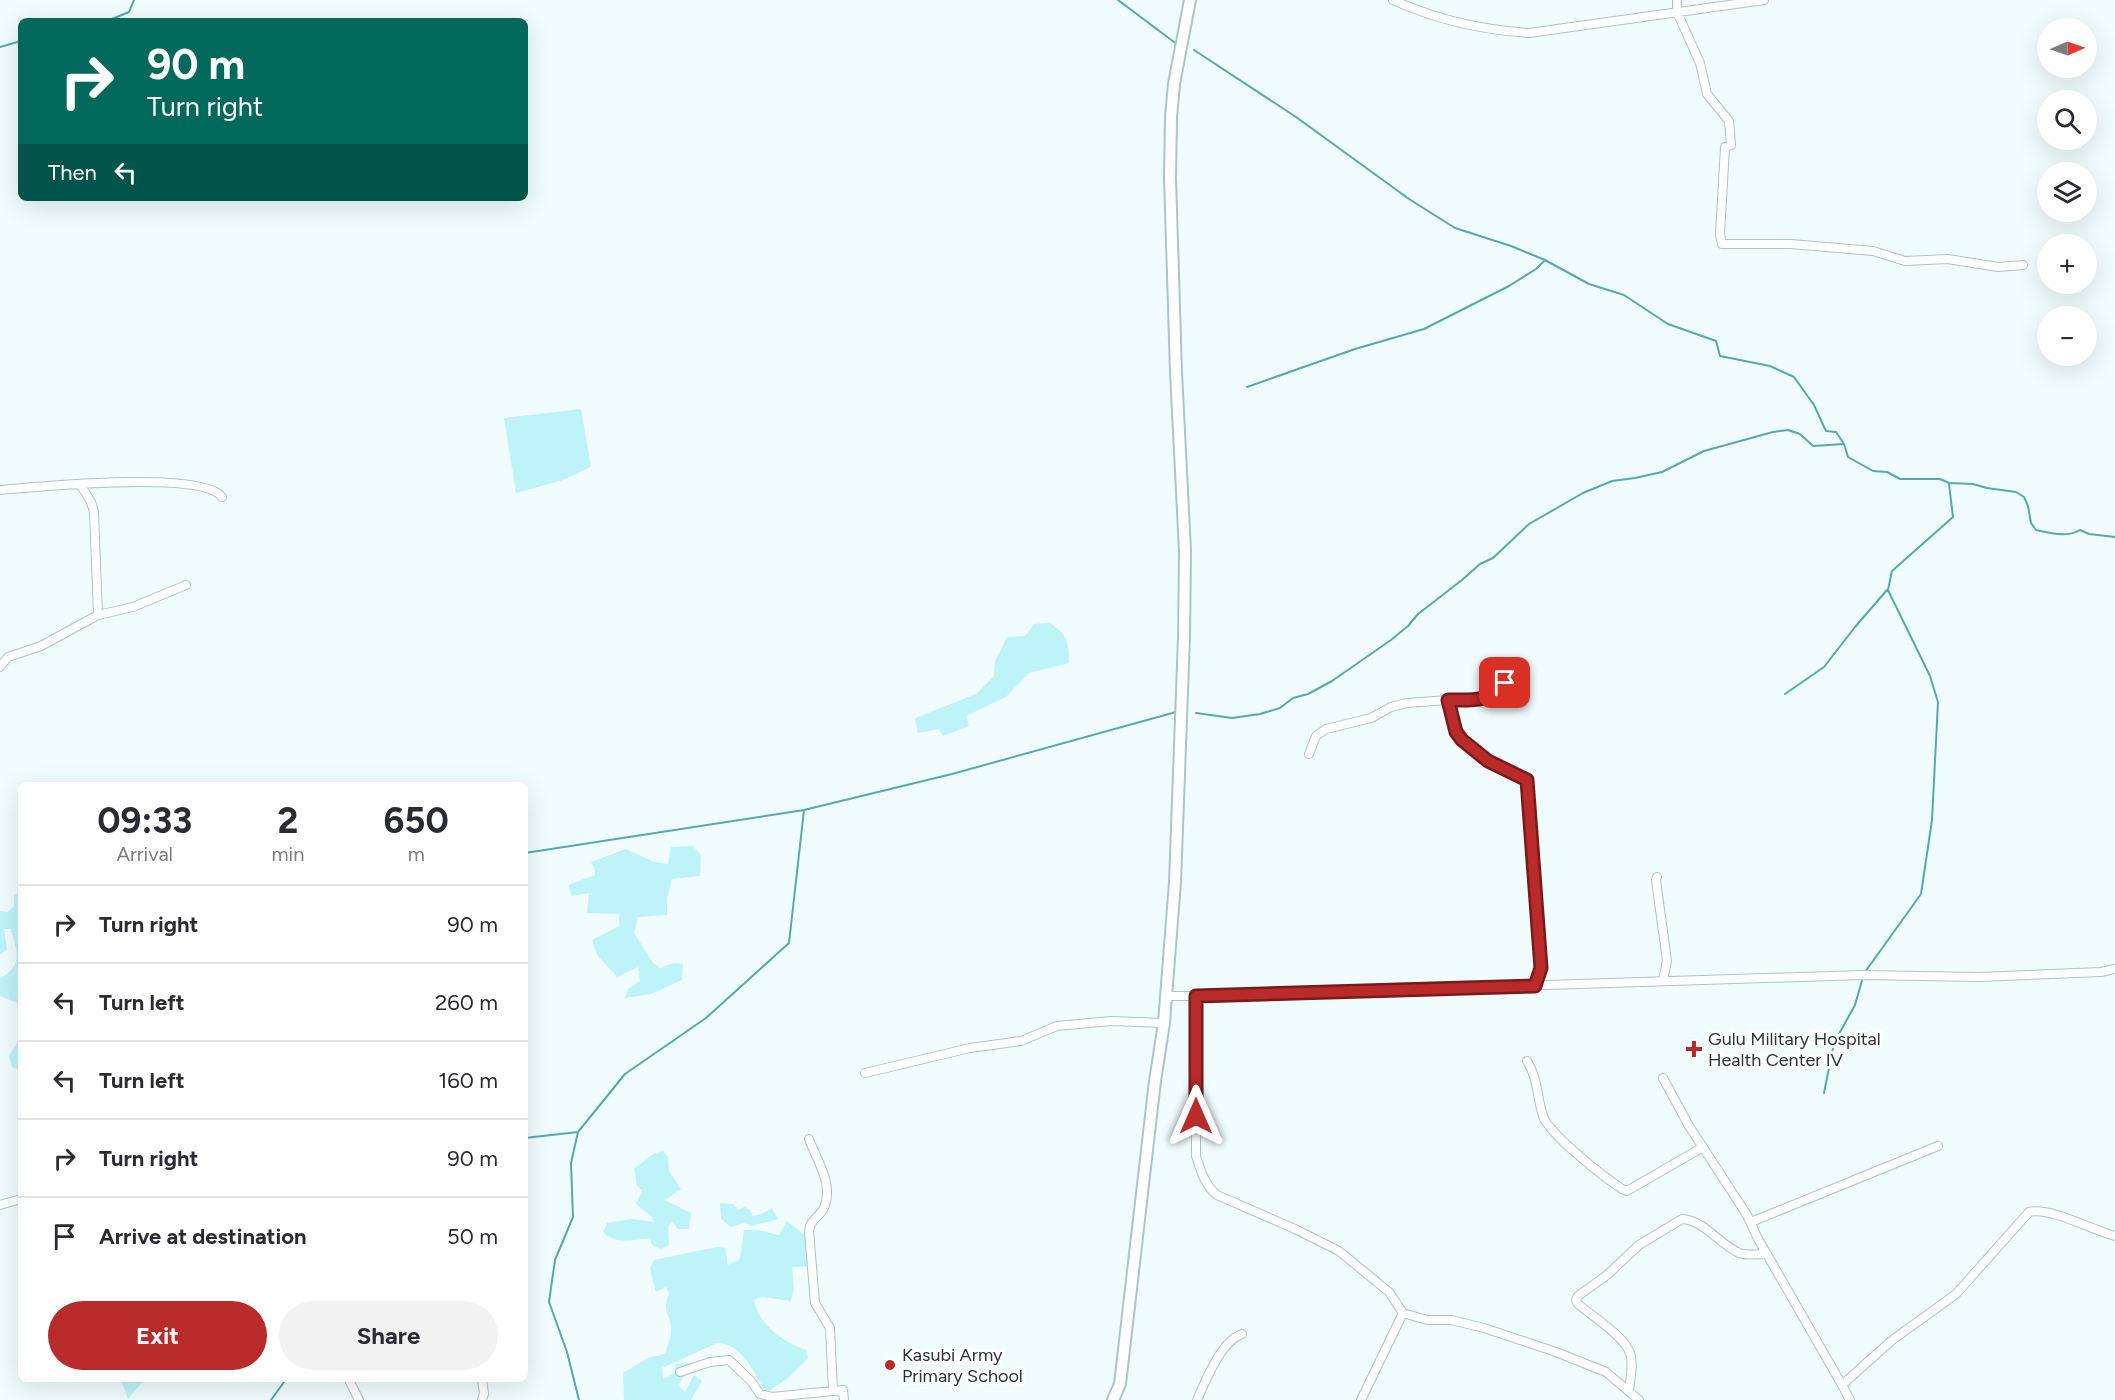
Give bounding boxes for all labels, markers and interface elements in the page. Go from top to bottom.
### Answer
north arrow [2037,18,2097,78]
map controls [2037,18,2097,366]
text: 90 m [147,39,245,90]
icon: right [48,42,126,120]
text: Turn right [147,90,263,123]
button: search [2037,90,2097,150]
icon: left [109,156,142,189]
text: Then [48,159,97,186]
button: layers [2037,162,2097,222]
button: + [2037,234,2097,294]
button: − [2037,306,2097,366]
pin [1479,657,1530,708]
icon: arrive [1488,666,1521,699]
text: 09:33 [97,799,192,842]
text: 2 [278,799,298,842]
text: 650 [384,799,449,842]
text: Arrival [117,842,173,866]
text: min [272,842,304,866]
text: m [408,842,425,866]
icon: right [48,908,81,941]
text: Turn right [99,911,198,938]
text: 90 m [447,911,498,938]
icon: left [48,986,81,1019]
text: Turn left [99,989,185,1016]
text: 260 m [435,989,498,1016]
place label: Gulu Military Hospital Health Center IV [1708,1028,1881,1071]
marker: Gulu Military Hospital Health Center IV [1685,1040,1703,1058]
icon: left [48,1064,81,1097]
text: Turn left [99,1067,185,1094]
text: 160 m [438,1067,498,1094]
position arrow [1164,1084,1228,1148]
icon: right [48,1142,81,1175]
text: Turn right [99,1145,198,1172]
text: 90 m [447,1145,498,1172]
icon: arrive [48,1220,81,1253]
text: Arrive at destination [99,1223,307,1250]
text: 50 m [447,1223,498,1250]
button: Exit [48,1301,267,1370]
button: Share [279,1301,498,1370]
place label: Kasubi Army Primary School [902,1344,1023,1387]
marker: Kasubi Army Primary School [883,1358,897,1372]

